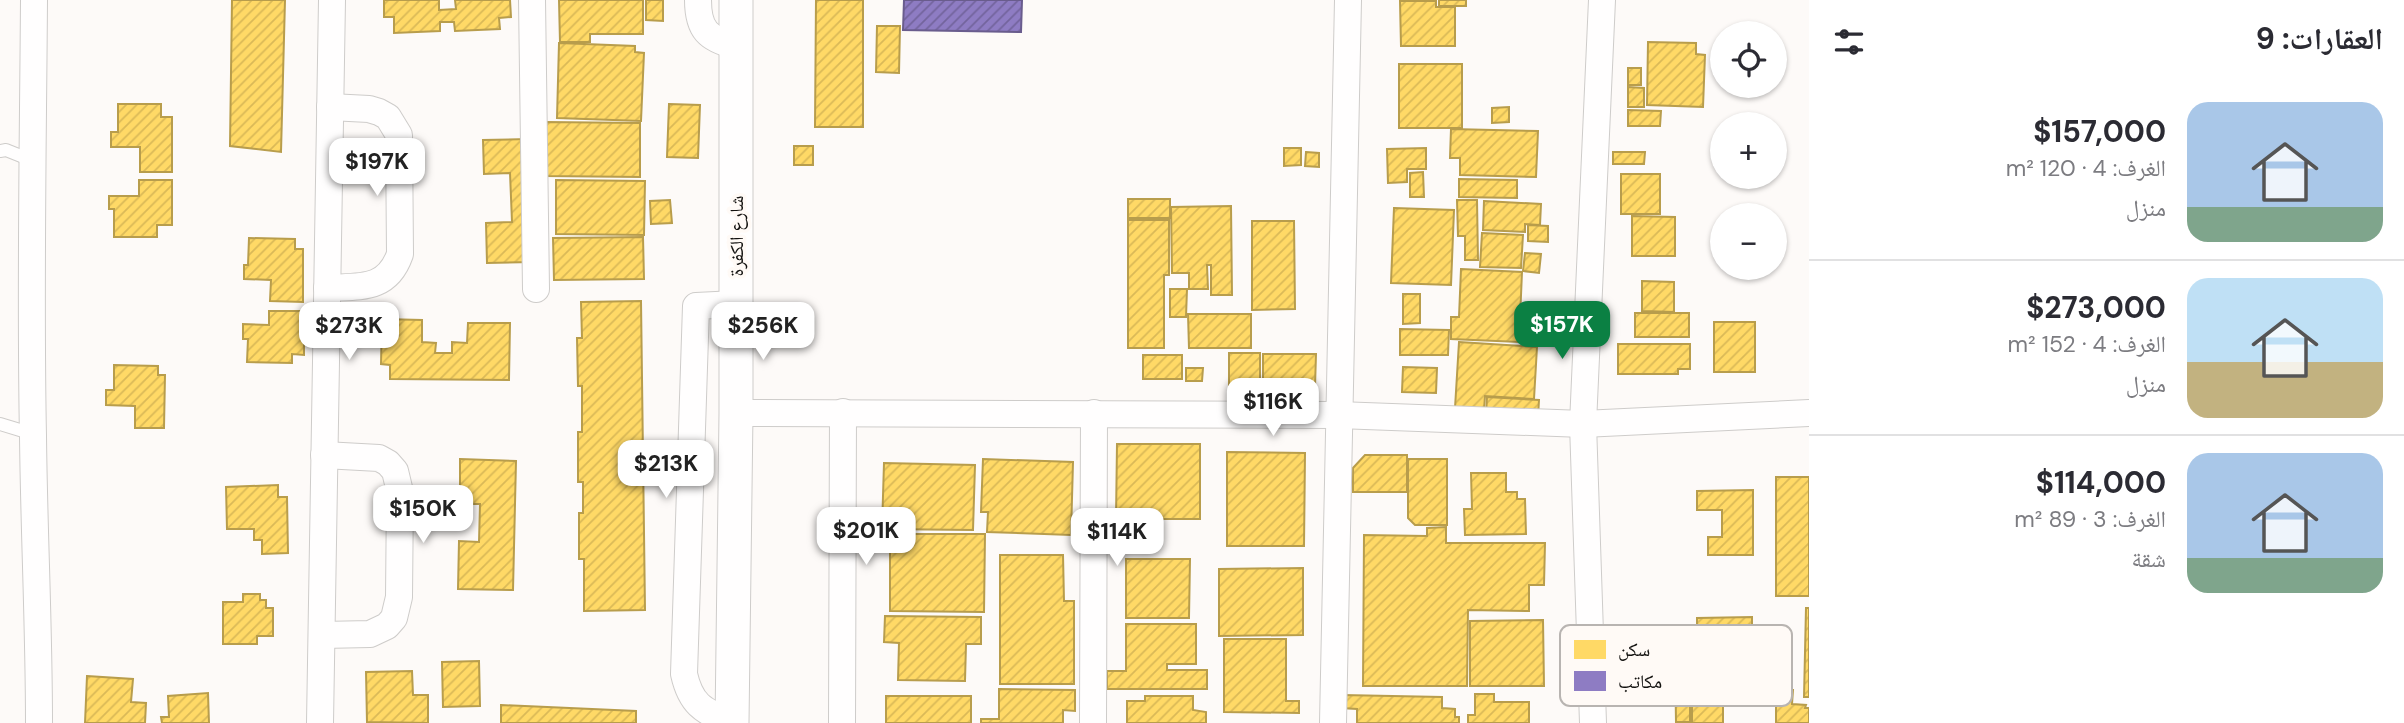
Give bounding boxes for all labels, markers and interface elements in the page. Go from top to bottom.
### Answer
text: العقارات: 9 [2256,19,2383,58]
map controls [1710,21,1787,280]
button: locate [1710,21,1787,98]
icon: filters [1830,23,1868,61]
button: + [1710,112,1787,189]
text: $157,000 [2033,112,2166,151]
icon: home [2243,130,2327,214]
pin: $197K [328,138,426,198]
text: $197K [345,146,409,176]
text: الغرف: 4 · 120 m² [2006,153,2166,183]
text: منزل [2126,193,2166,223]
street label: شارع الكفرة [724,195,749,277]
button: − [1710,203,1787,280]
text: $273,000 [2026,288,2166,327]
pin: $273K [300,302,398,362]
pin: $256K [714,302,812,362]
pin: $157K [1513,302,1611,361]
icon: home [2243,306,2327,390]
text: $157K [1530,309,1594,339]
text: $273K [315,310,383,340]
text: $256K [727,310,799,340]
text: الغرف: 4 · 152 m² [2008,329,2166,359]
text: منزل [2126,369,2166,399]
pin: $116K [1224,378,1322,438]
text: $116K [1243,386,1303,416]
pin: $213K [617,440,715,500]
text: $213K [634,448,698,478]
text: $114,000 [2036,463,2166,502]
icon: home [2243,481,2327,565]
pin: $150K [374,486,472,545]
text: $150K [389,493,457,523]
text: الغرف: 3 · 89 m² [2014,504,2166,534]
pin: $201K [817,508,915,567]
pin: $114K [1068,508,1166,568]
text: $201K [833,515,899,545]
text: $114K [1087,516,1147,546]
text: شقة [2132,544,2166,574]
legend [1560,625,1792,706]
text: سكن [1618,637,1650,662]
text: مكاتب [1618,669,1662,694]

